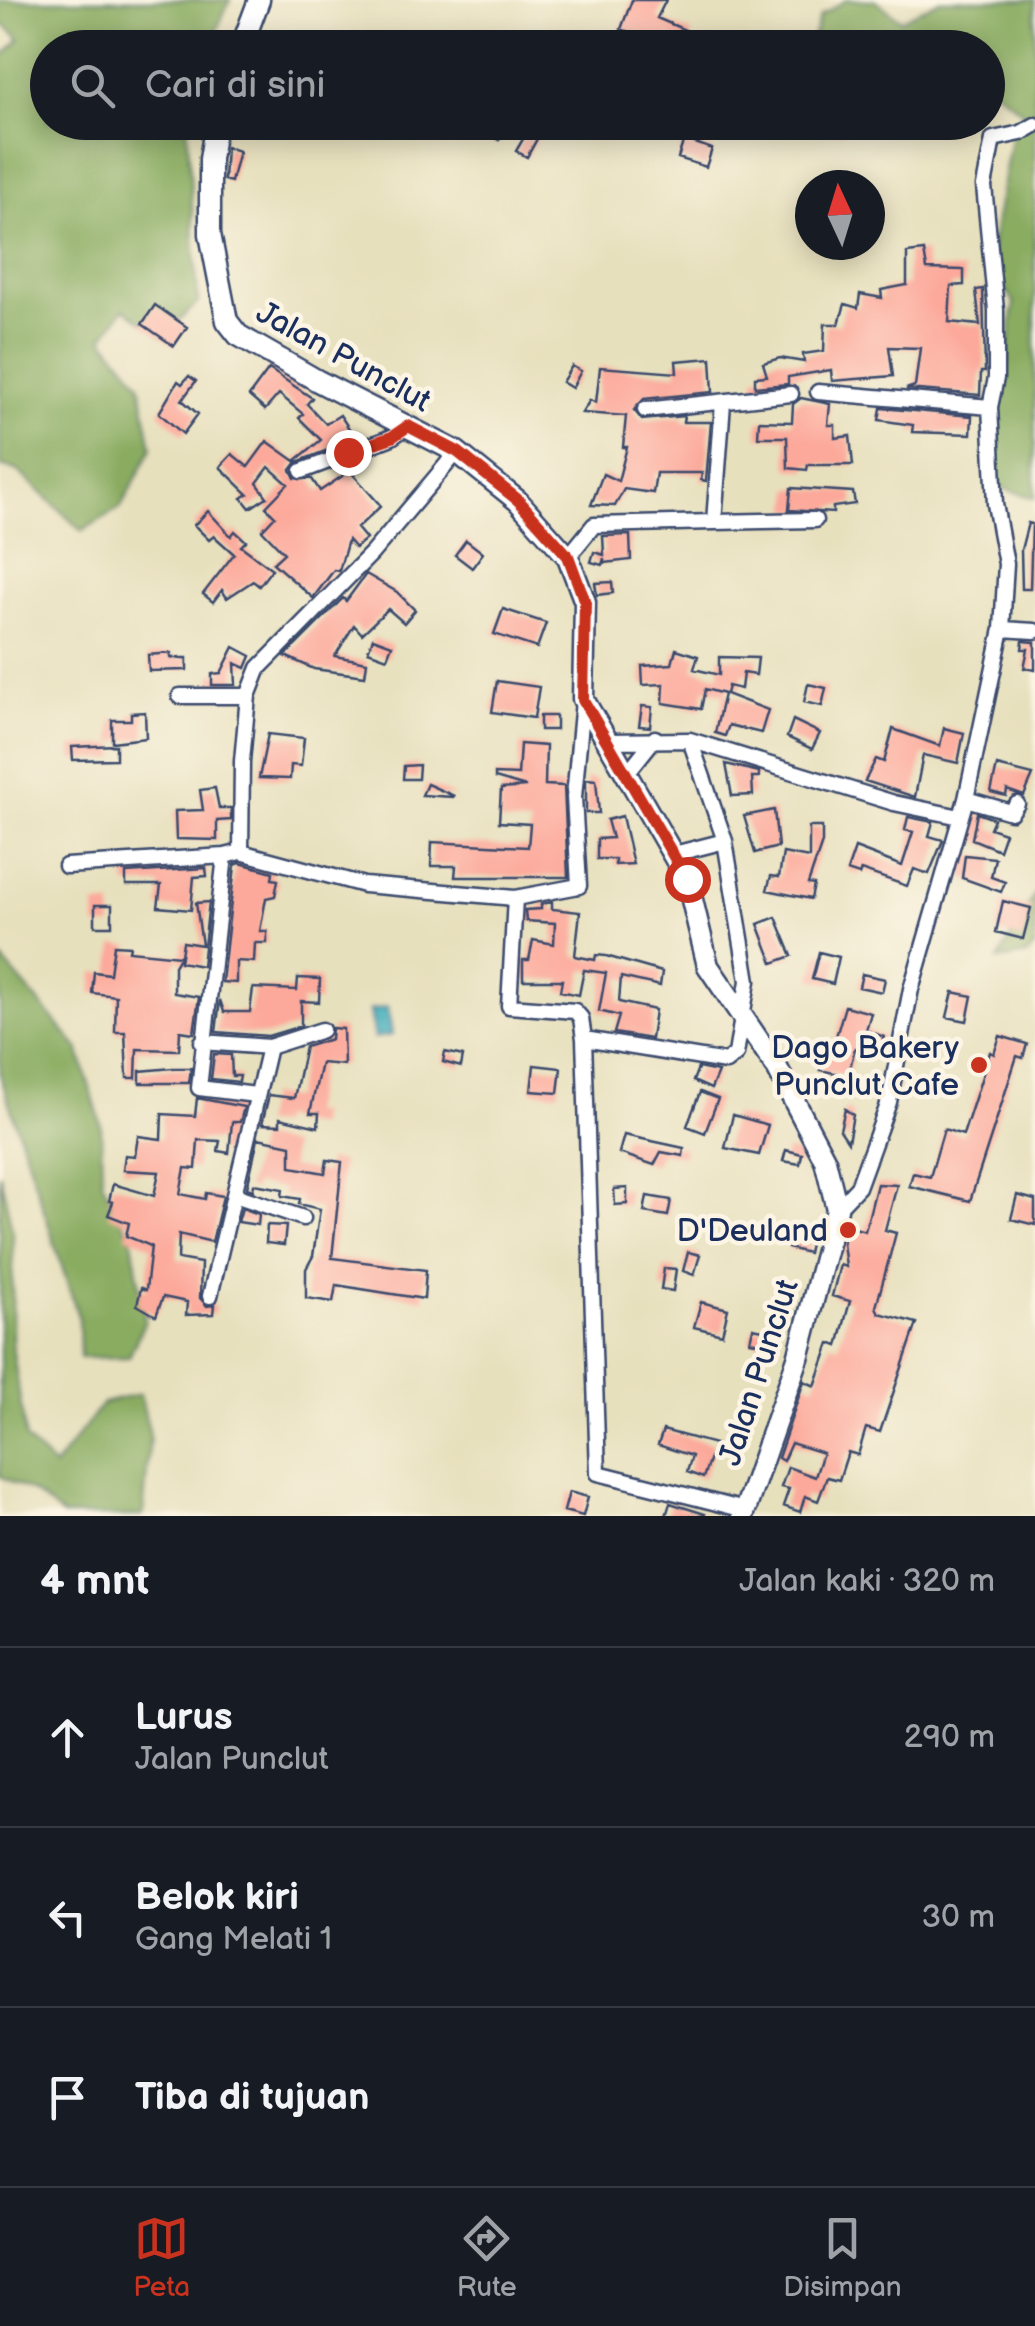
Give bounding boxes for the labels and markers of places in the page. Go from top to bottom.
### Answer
place label: Dago Bakery Punclut Cafe [771,1029,960,1105]
marker: Dago Bakery Punclut Cafe [968,1054,990,1076]
place label: D'Deuland [676,1212,828,1251]
marker: D'Deuland [837,1219,859,1241]

